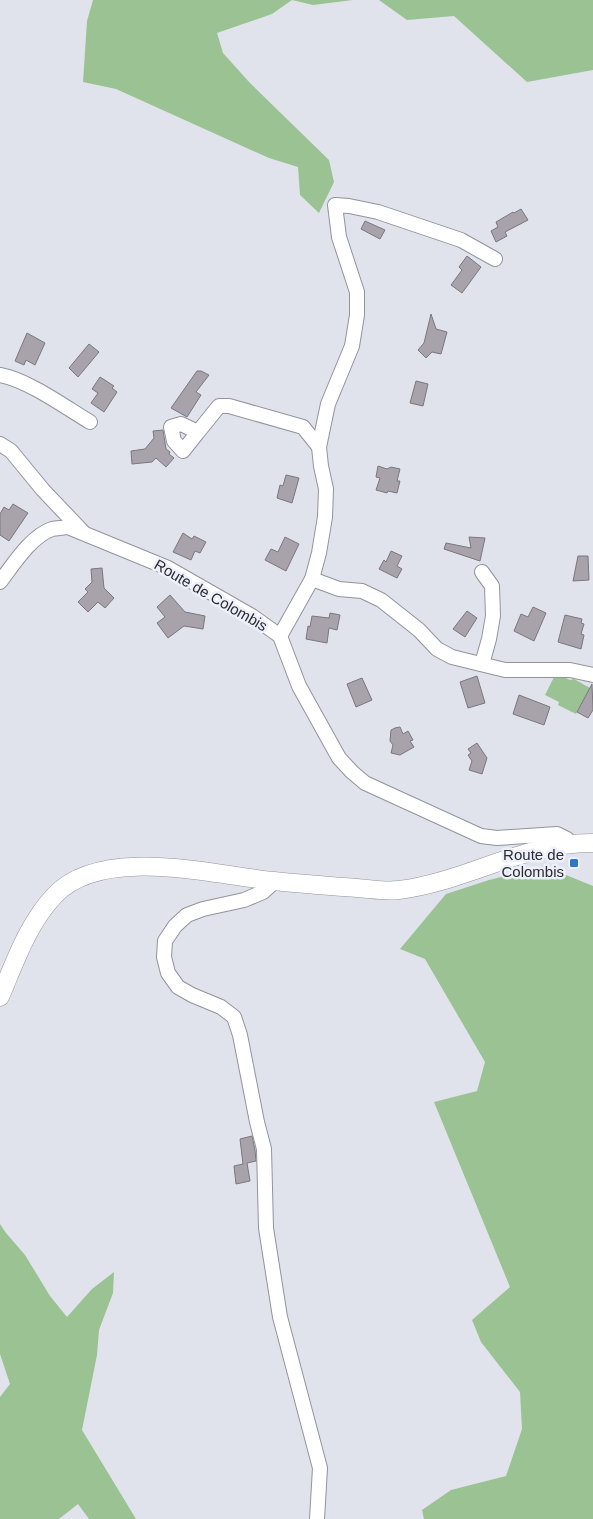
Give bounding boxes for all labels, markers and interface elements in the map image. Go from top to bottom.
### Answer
street label: Route de Colombis [152,556,270,634]
place label: Route de Colombis [501,846,564,880]
marker: Route de Colombis [568,857,580,869]

